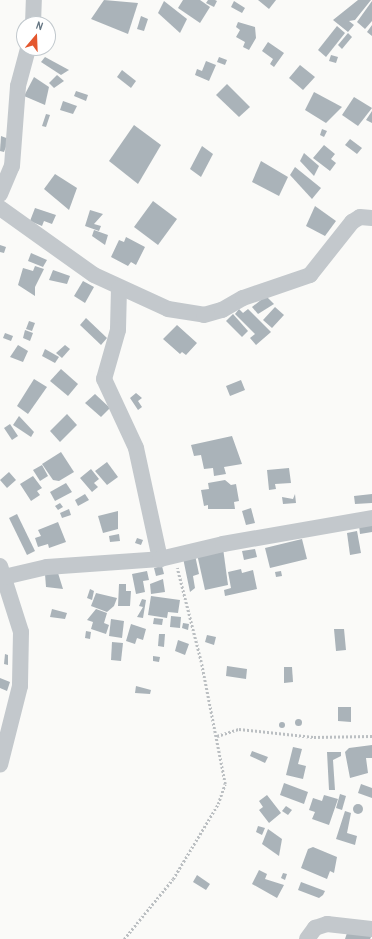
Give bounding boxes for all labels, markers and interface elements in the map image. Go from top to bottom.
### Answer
north arrow [16,16,56,56]
text: N [34,18,45,33]

